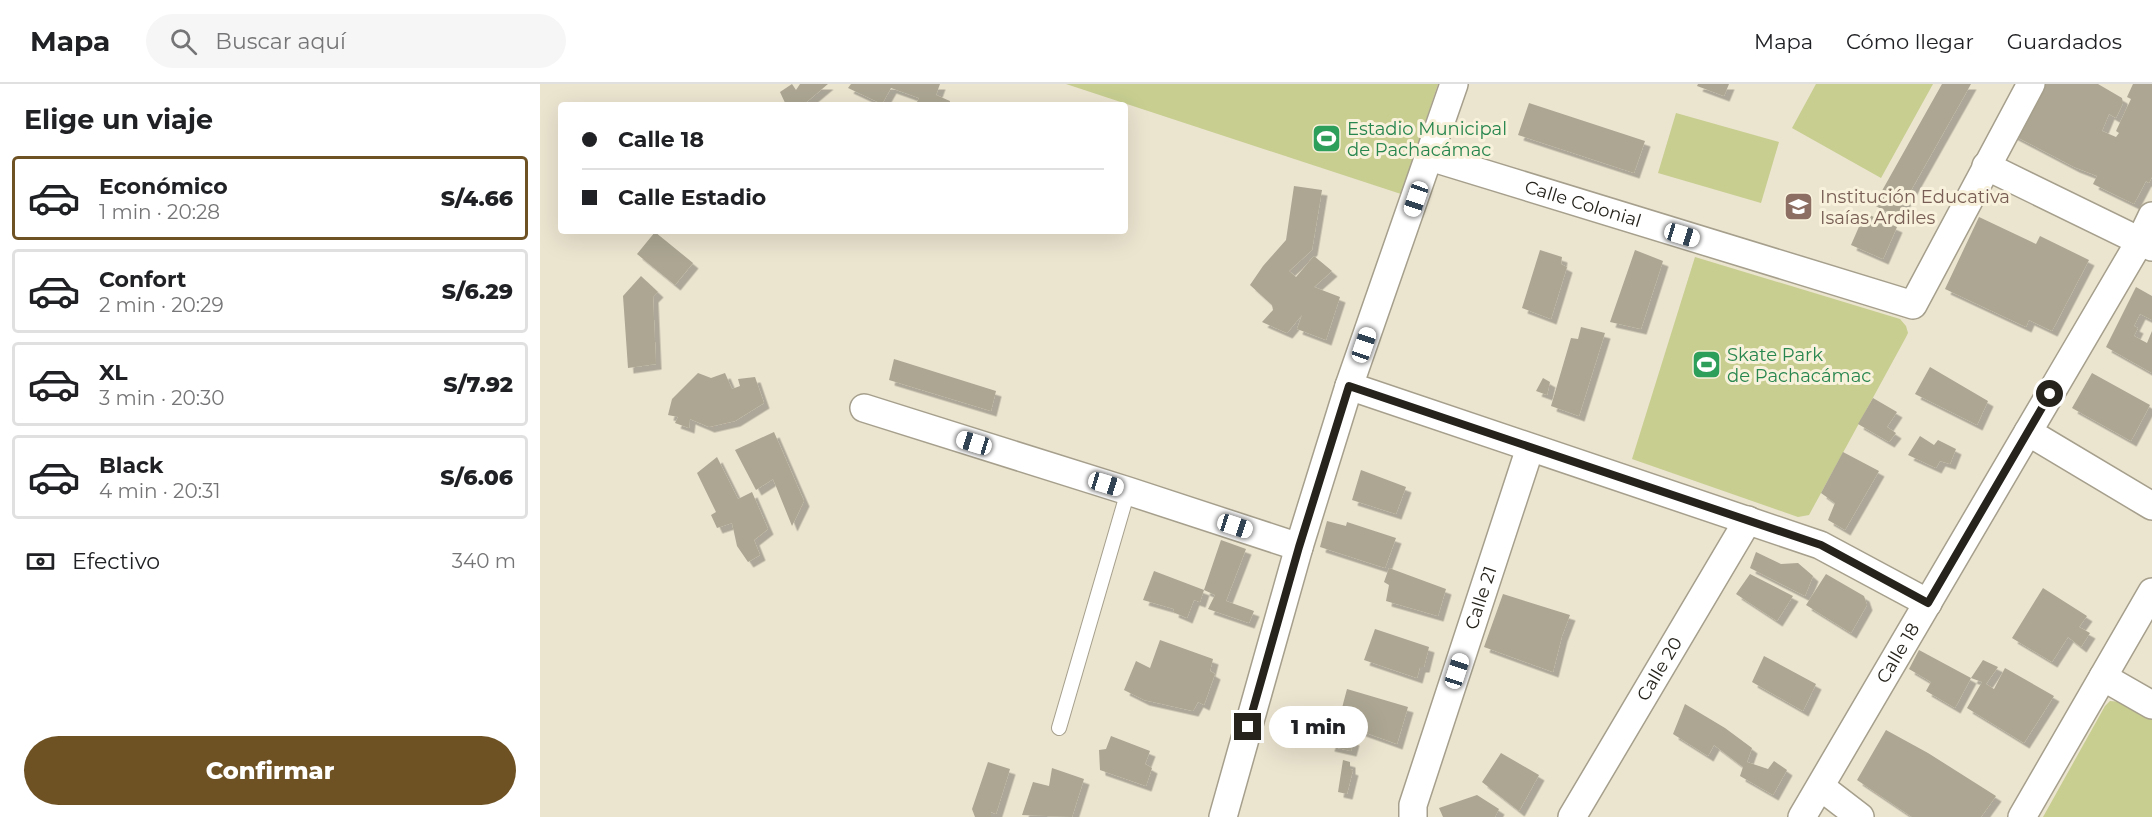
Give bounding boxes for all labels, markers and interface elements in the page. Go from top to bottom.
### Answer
search box [146,14,566,68]
text: Mapa [30,24,110,58]
icon: search [167,25,200,58]
text: Buscar aquí [215,28,346,55]
text: Mapa [1754,29,1813,54]
text: Cómo llegar [1846,29,1974,54]
text: Guardados [2007,29,2122,54]
text: Elige un viaje [24,103,213,136]
place label: Estadio Municipal de Pachacámac [1347,118,1507,161]
sports icon: Estadio Municipal de Pachacámac [1310,123,1342,155]
text: Calle 18 [618,126,704,153]
icon: car [27,171,81,225]
text: Económico [99,173,228,200]
street label: Calle Colonial [1522,176,1644,232]
car [1402,179,1430,219]
text: Calle Estadio [618,184,766,211]
text: S/4.66 [441,185,513,212]
place label: Institución Educativa Isaías Ardiles [1820,186,2010,229]
school or university icon: Institución Educativa Isaías Ardiles [1783,191,1815,223]
text: 1 min · 20:28 [99,200,220,224]
car [1662,221,1702,249]
icon: car [27,264,81,318]
text: Confort [99,266,186,293]
text: S/6.29 [442,278,513,305]
text: 2 min · 20:29 [99,293,224,317]
car [1350,325,1378,365]
place label: Skate Park de Pachacámac [1727,344,1871,387]
sports icon: Skate Park de Pachacámac [1690,349,1722,381]
icon: car [27,357,81,411]
text: XL [99,359,128,386]
text: S/7.92 [443,371,513,398]
route start [2036,380,2063,407]
text: 3 min · 20:30 [99,386,224,410]
car [954,429,994,457]
icon: car [27,450,81,504]
text: Black [99,452,163,479]
text: S/6.06 [440,464,513,491]
car [1086,470,1126,498]
text: 4 min · 20:31 [99,479,220,503]
car [1215,512,1255,540]
icon: cash [24,545,57,578]
text: Efectivo [72,548,160,575]
text: 340 m [452,549,516,573]
street label: Calle 21 [1460,563,1502,632]
street label: Calle 18 [1872,619,1924,687]
street label: Calle 20 [1632,633,1687,705]
car [1443,651,1471,691]
callout: 1 min [1269,706,1368,748]
route end [1234,713,1261,740]
text: 1 min [1291,715,1346,739]
button: Confirmar [24,736,516,805]

